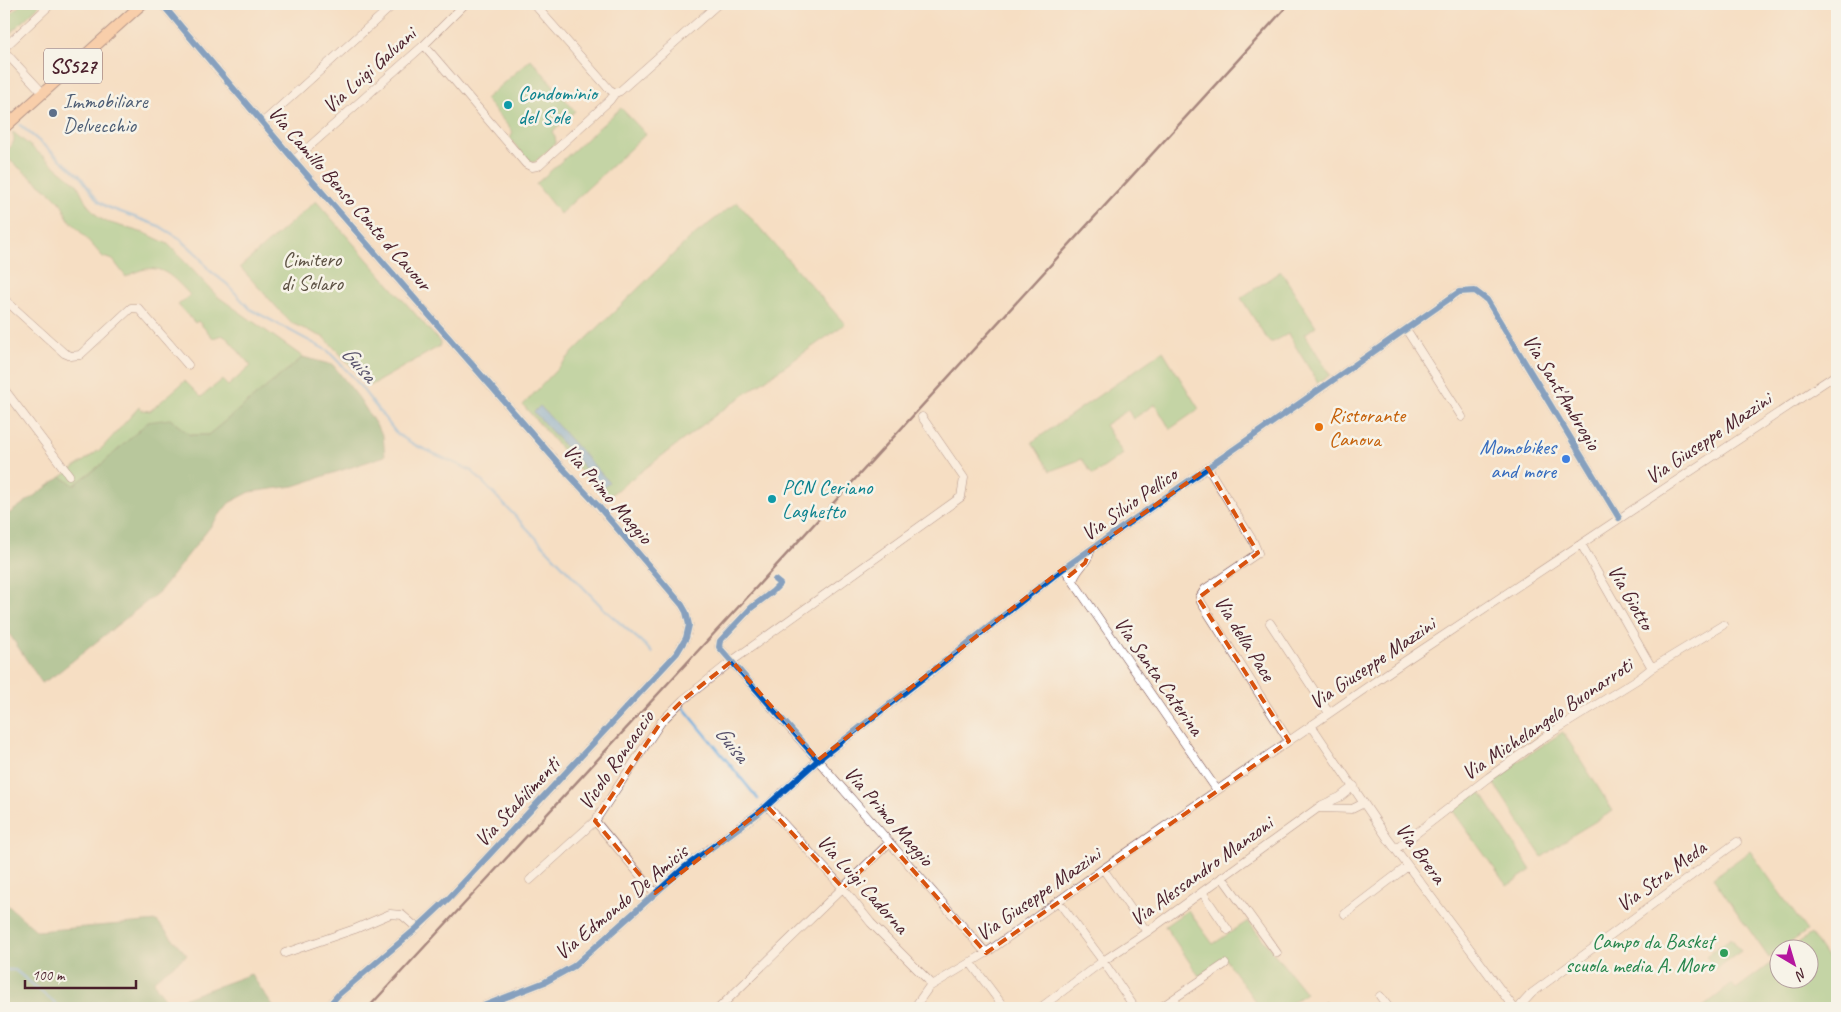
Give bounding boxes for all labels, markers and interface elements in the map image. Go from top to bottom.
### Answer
street label: Via Luigi Galvani [317,19,423,119]
road number: SS527 [44,48,102,84]
place label: Condominio del Sole [518,80,600,130]
place label: Immobiliare Delvecchio [63,88,149,138]
marker: Condominio del Sole [502,99,514,111]
street label: Via Camillo Benso Conte d Cavour [263,100,439,298]
marker: Immobiliare Delvecchio [47,107,59,119]
park label: Cimitero di Solaro [281,246,345,296]
street label: Via Sant'Ambrogio [1517,329,1608,456]
water label: Guisa [335,340,385,390]
street label: Via Giuseppe Mazzini [1640,385,1779,490]
place label: Ristorante Canova [1329,402,1407,452]
marker: Ristorante Canova [1313,421,1325,433]
place label: Momobikes and more [1480,434,1558,484]
street label: Via Primo Maggio [558,439,659,550]
marker: Momobikes and more [1560,453,1572,465]
street label: Via Silvio Pellico [1076,460,1184,547]
place label: PCN Ceriano Laghetto [782,474,874,524]
marker: PCN Ceriano Laghetto [766,493,778,505]
street label: Via Giotto [1602,560,1661,636]
street label: Via della Pace [1209,591,1282,686]
street label: Via Giuseppe Mazzini [1304,610,1443,715]
street label: Via Santa Caterina [1108,612,1210,742]
street label: Via Michelangelo Buonarroti [1457,650,1640,786]
street label: Vicolo Roncaccio [572,704,661,815]
water label: Guisa [709,720,757,770]
street label: Via Stabilimenti [469,750,567,852]
street label: Via Primo Maggio [839,761,940,872]
street label: Via Alessandro Manzoni [1124,809,1280,932]
street label: Via Brera [1390,817,1453,890]
street label: Via Luigi Cadorna [812,829,915,940]
street label: Via Stra Meda [1611,834,1712,917]
street label: Via Edmondo De Amicis [549,837,694,965]
street label: Via Giuseppe Mazzini [971,840,1108,947]
place label: Campo da Basket scuola media A. Moro [1565,928,1717,978]
north arrow [1768,940,1818,990]
marker: Campo da Basket scuola media A. Moro [1718,947,1730,959]
scale bar [25,957,136,989]
text: N [1791,964,1810,985]
text: 100 m [32,966,66,985]

